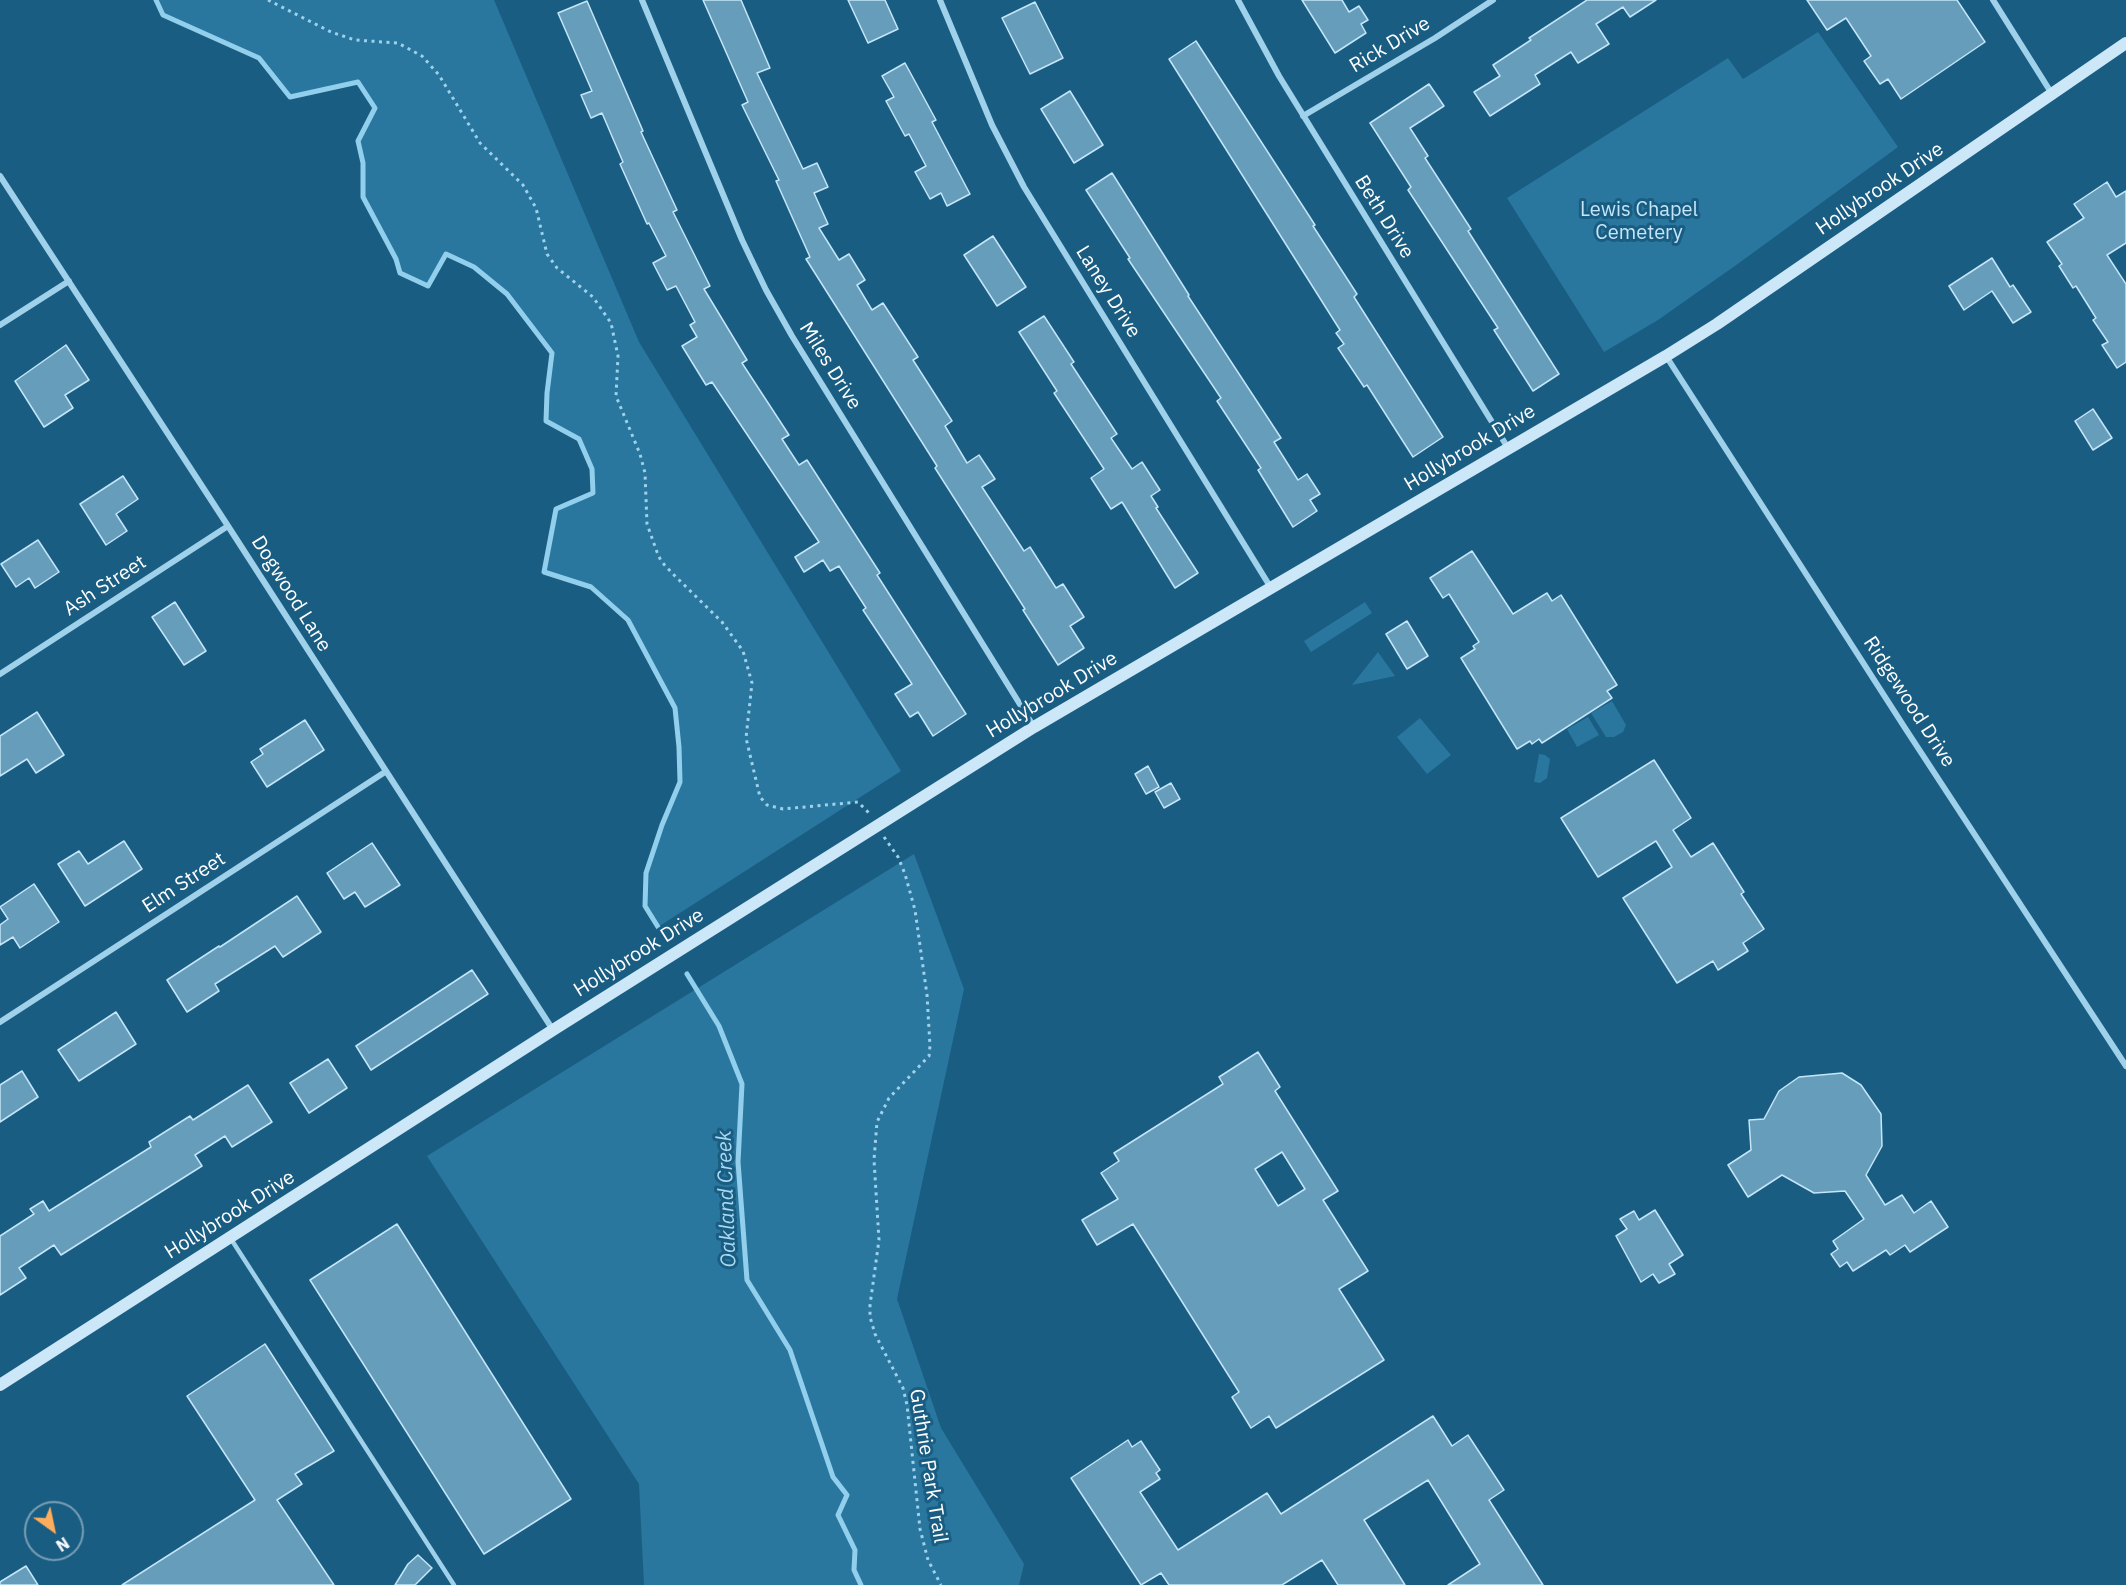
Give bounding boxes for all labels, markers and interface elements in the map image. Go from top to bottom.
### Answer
street label: Rick Drive [1345,12,1435,78]
street label: Hollybrook Drive [1812,137,1948,241]
street label: Beth Drive [1349,171,1419,263]
park label: Lewis Chapel Cemetery [1580,198,1698,245]
street label: Laney Drive [1070,242,1146,342]
street label: Miles Drive [794,318,866,414]
street label: Hollybrook Drive [1400,399,1540,497]
street label: Dogwood Lane [246,532,336,656]
street label: Ash Street [59,550,151,622]
street label: Ridgewood Drive [1858,632,1960,772]
street label: Hollybrook Drive [982,646,1122,744]
street label: Elm Street [138,847,230,919]
street label: Hollybrook Drive [570,903,708,1003]
water label: Oakland Creek [712,1130,742,1268]
street label: Hollybrook Drive [161,1165,299,1265]
street label: Guthrie Park Trail [904,1387,952,1545]
north arrow [24,1501,84,1561]
text: N [52,1533,73,1556]

